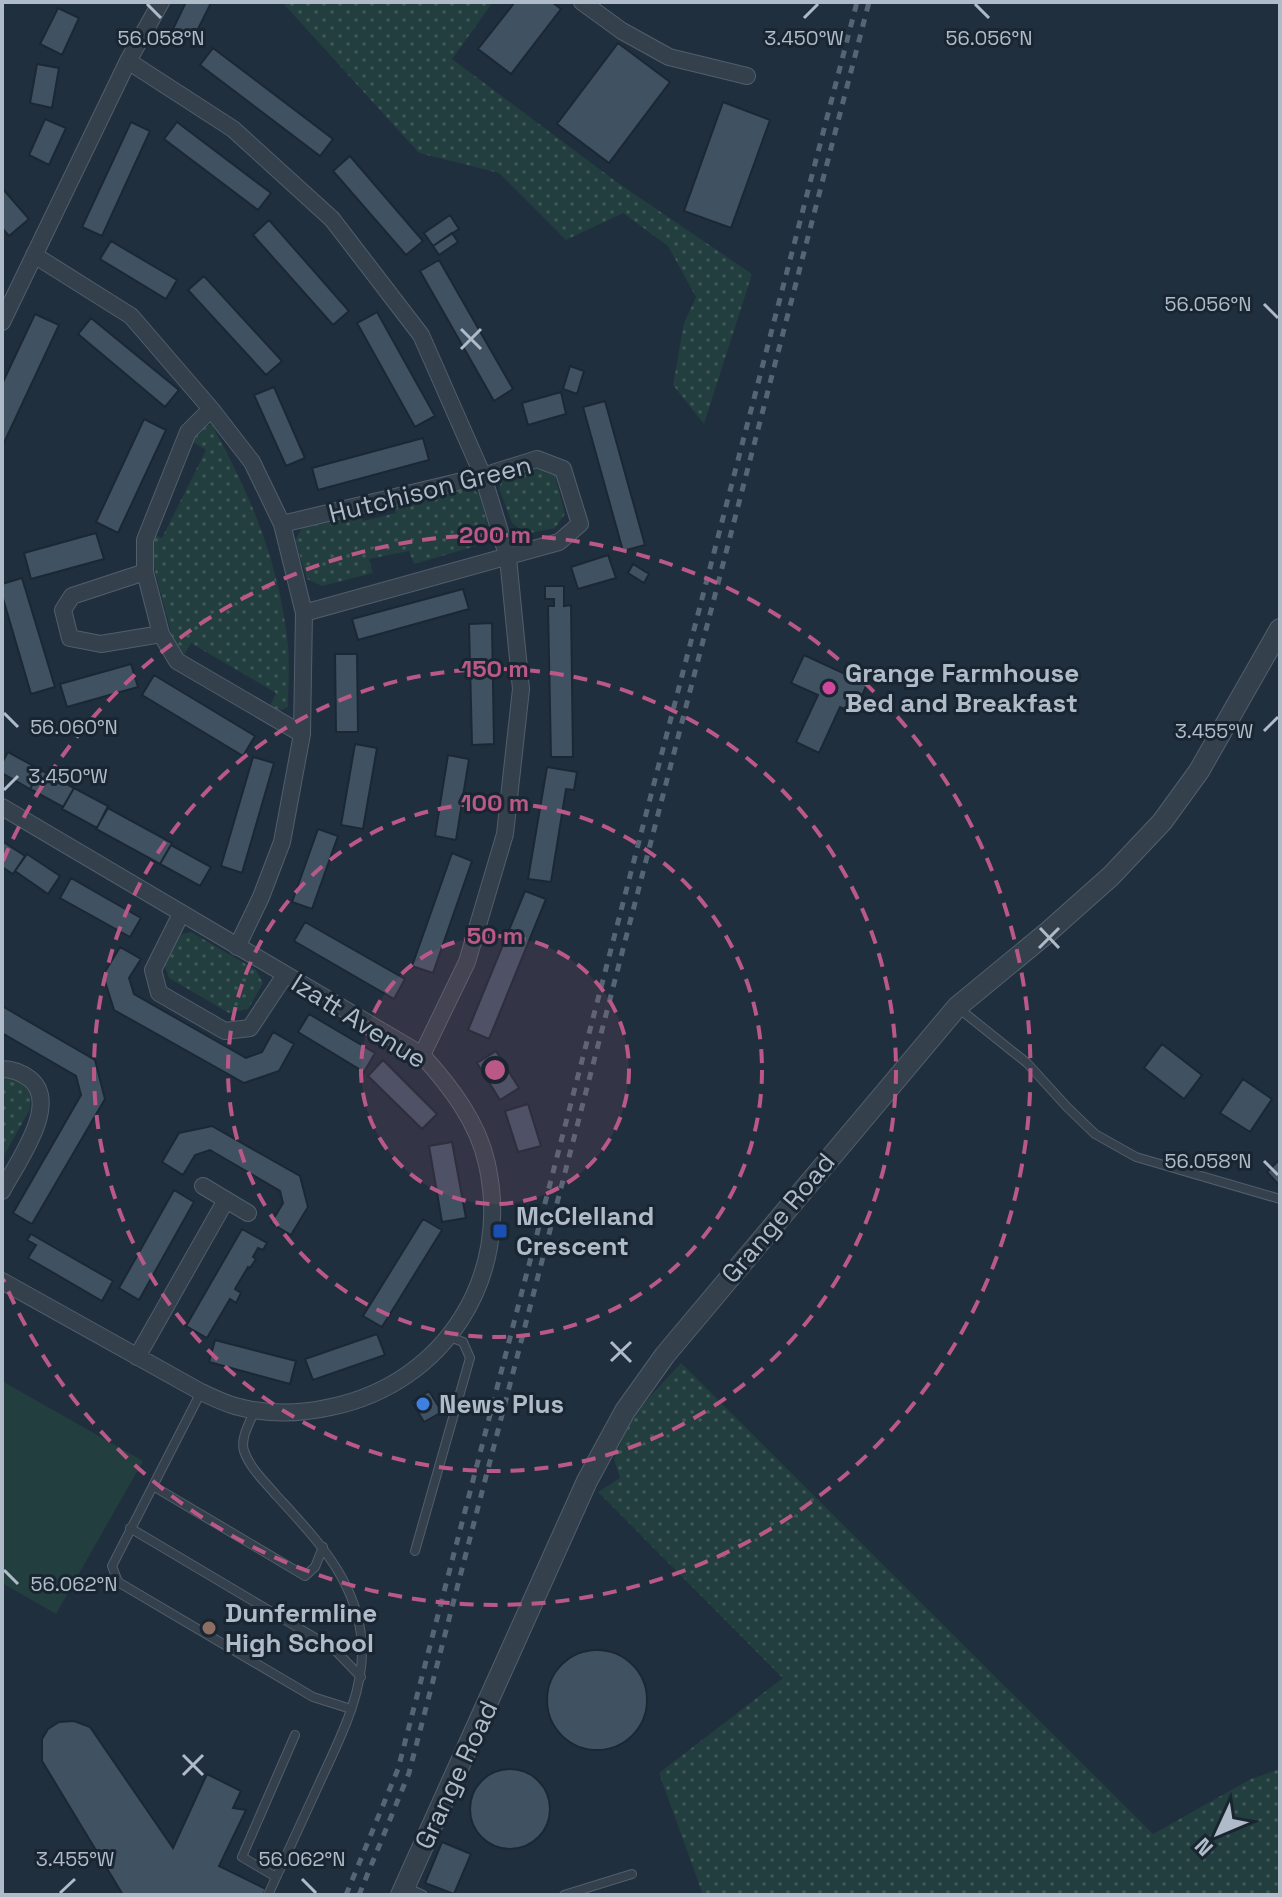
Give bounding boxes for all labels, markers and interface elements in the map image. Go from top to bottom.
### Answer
text: 56.058°N [117,25,205,51]
text: 3.450°W [764,25,844,51]
text: 56.056°N [946,25,1032,51]
text: 56.056°N [1165,291,1251,317]
street label: Hutchison Green [325,447,535,531]
text: 200 m [459,519,531,550]
text: 150 m [461,653,529,684]
place label: Grange Farmhouse Bed and Breakfast [845,656,1079,720]
marker: Grange Farmhouse Bed and Breakfast [820,679,838,697]
text: 56.060°N [30,714,118,740]
text: 3.455°W [1175,718,1253,744]
text: 3.450°W [28,763,108,789]
text: 100 m [461,787,529,818]
text: 50 m [467,920,523,951]
street label: Izatt Avenue [285,966,433,1076]
centre of rings [481,1056,509,1084]
street label: Grange Road [714,1146,842,1290]
text: 56.058°N [1164,1148,1252,1174]
place label: McClelland Crescent [516,1199,654,1263]
marker: McClelland Crescent [491,1222,509,1240]
place label: News Plus [439,1387,564,1421]
marker: News Plus [414,1395,432,1413]
text: 56.062°N [31,1571,117,1597]
place label: Dunfermline High School [225,1596,377,1660]
marker: Dunfermline High School [200,1619,218,1637]
street label: Grange Road [407,1695,505,1855]
north arrow [1178,1793,1258,1873]
text: N [1188,1832,1219,1862]
text: 3.455°W [36,1846,114,1872]
text: 56.062°N [259,1846,345,1872]

